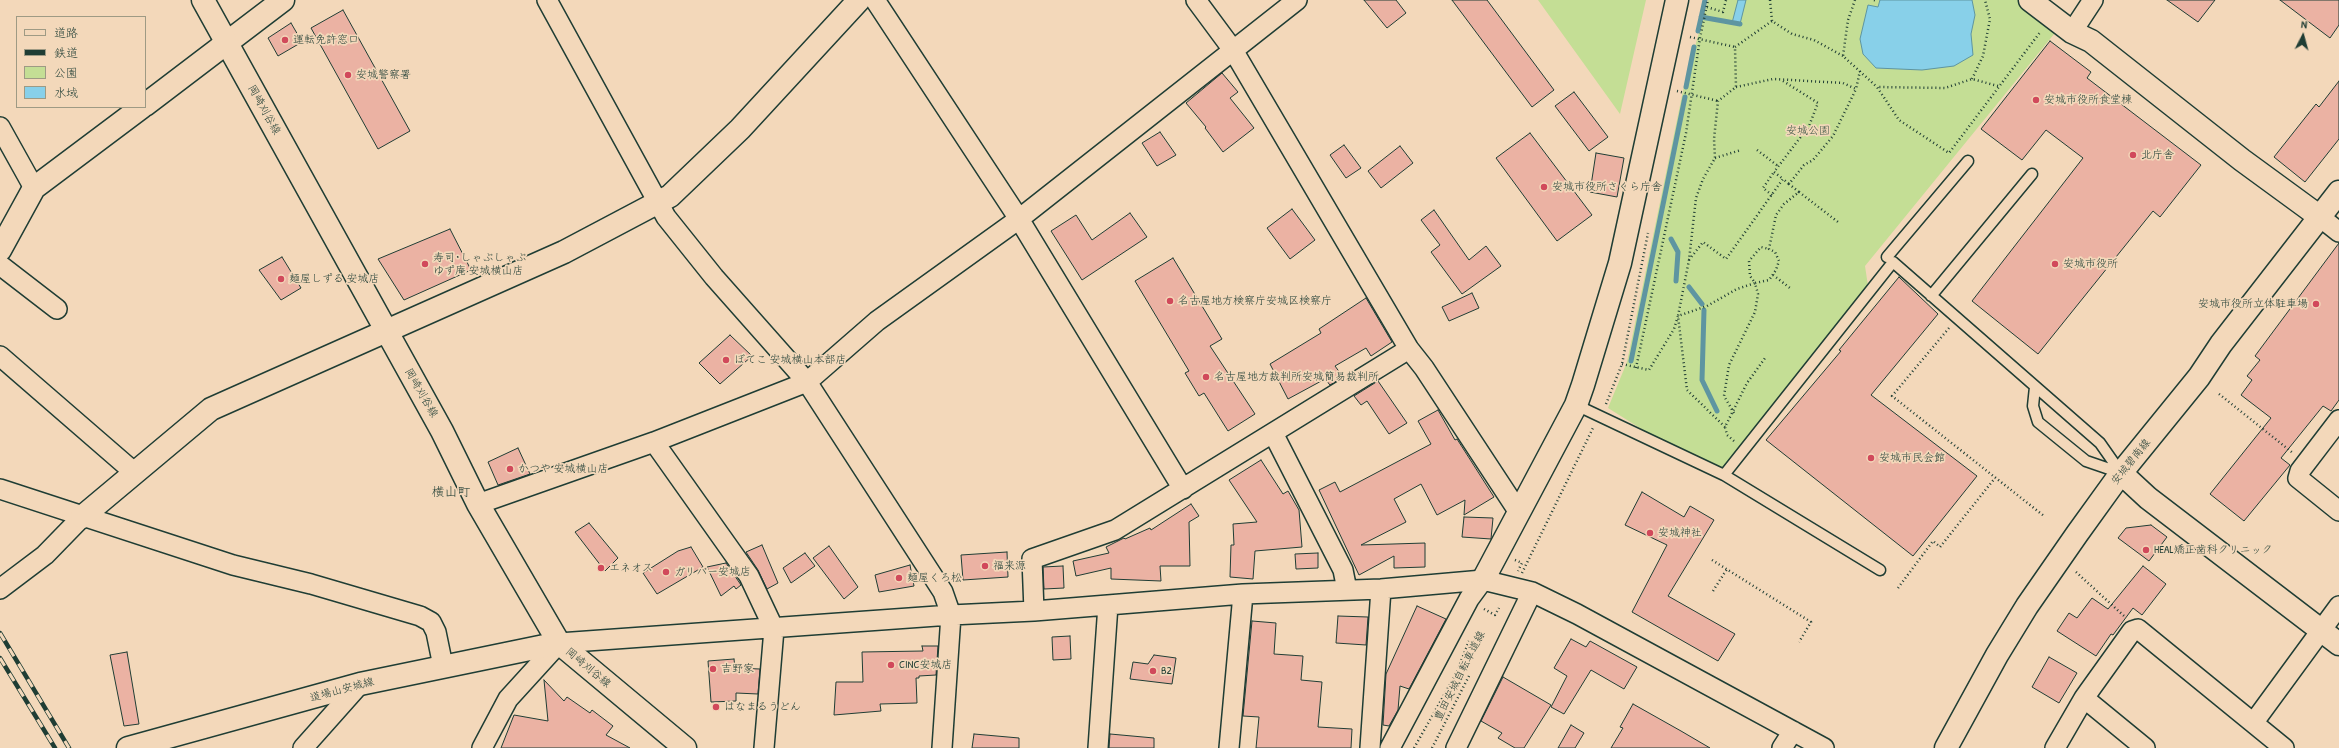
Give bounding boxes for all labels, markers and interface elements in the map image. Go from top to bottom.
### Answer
legend [16,16,146,108]
north arrow [2283,16,2323,56]
text: N [2301,17,2308,31]
text: 道路 [54,24,78,41]
place label: 運転免許窓口 [293,33,359,47]
marker: 運転免許窓口 [280,35,290,45]
text: 鉄道 [54,44,78,61]
text: 公園 [54,64,78,81]
place label: 安城警察署 [356,68,411,82]
marker: 安城警察署 [343,70,353,80]
street label: 岡崎刈谷線 [245,83,283,137]
text: 水域 [54,84,78,101]
place label: 安城市役所食堂棟 [2044,93,2132,107]
marker: 安城市役所食堂棟 [2031,95,2041,105]
park label: 安城公園 [1786,124,1830,138]
place label: 北庁舎 [2141,148,2174,162]
marker: 北庁舎 [2128,150,2138,160]
place label: 安城市役所さくら庁舎 [1552,180,1662,194]
marker: 安城市役所さくら庁舎 [1539,182,1549,192]
place label: 寿司･しゃぶしゃぶ ゆず庵 安城横山店 [433,251,526,277]
place label: 安城市役所 [2063,257,2118,271]
marker: 寿司･しゃぶしゃぶ ゆず庵 安城横山店 [420,259,430,269]
marker: 安城市役所 [2050,259,2060,269]
place label: 麺屋しずる 安城店 [289,272,380,286]
marker: 麺屋しずる 安城店 [276,274,286,284]
place label: 名古屋地方検察庁安城区検察庁 [1178,294,1332,308]
marker: 名古屋地方検察庁安城区検察庁 [1165,296,1175,306]
place label: 安城市役所立体駐車場 [2198,297,2308,311]
marker: 安城市役所立体駐車場 [2311,299,2321,309]
place label: ぼてこ 安城横山本部店 [734,353,847,367]
marker: ぼてこ 安城横山本部店 [721,355,731,365]
street label: 岡崎刈谷線 [402,366,440,420]
place label: 名古屋地方裁判所安城簡易裁判所 [1214,370,1379,384]
marker: 名古屋地方裁判所安城簡易裁判所 [1201,372,1211,382]
street label: 安城碧南線 [2109,436,2153,488]
place label: 安城市民会館 [1879,451,1945,465]
marker: 安城市民会館 [1866,453,1876,463]
place label: かつや 安城横山店 [518,462,609,476]
marker: かつや 安城横山店 [505,464,515,474]
district label: 横山町 [432,485,470,501]
place label: 安城神社 [1658,526,1702,540]
marker: 安城神社 [1645,528,1655,538]
place label: HEAL矯正歯科クリニック [2154,543,2272,557]
marker: HEAL矯正歯科クリニック [2141,545,2151,555]
place label: 福来源 [993,559,1026,573]
place label: エネオス [609,561,653,575]
marker: 福来源 [980,561,990,571]
marker: エネオス [596,563,606,573]
place label: ガリバー安城店 [674,565,751,579]
marker: ガリバー安城店 [661,567,671,577]
place label: 麺屋くろ松 [907,571,962,585]
marker: 麺屋くろ松 [894,573,904,583]
street label: 豊田安城自転車道線 [1432,629,1488,723]
street label: 岡崎刈谷線 [563,645,613,691]
place label: CINC安城店 [899,658,952,672]
marker: CINC安城店 [886,660,896,670]
place label: 吉野家 [721,662,754,676]
marker: 吉野家 [708,664,718,674]
place label: B2 [1161,664,1172,678]
marker: B2 [1148,666,1158,676]
street label: 道場山安城線 [308,675,376,705]
place label: はなまるうどん [724,700,801,714]
marker: はなまるうどん [711,702,721,712]

